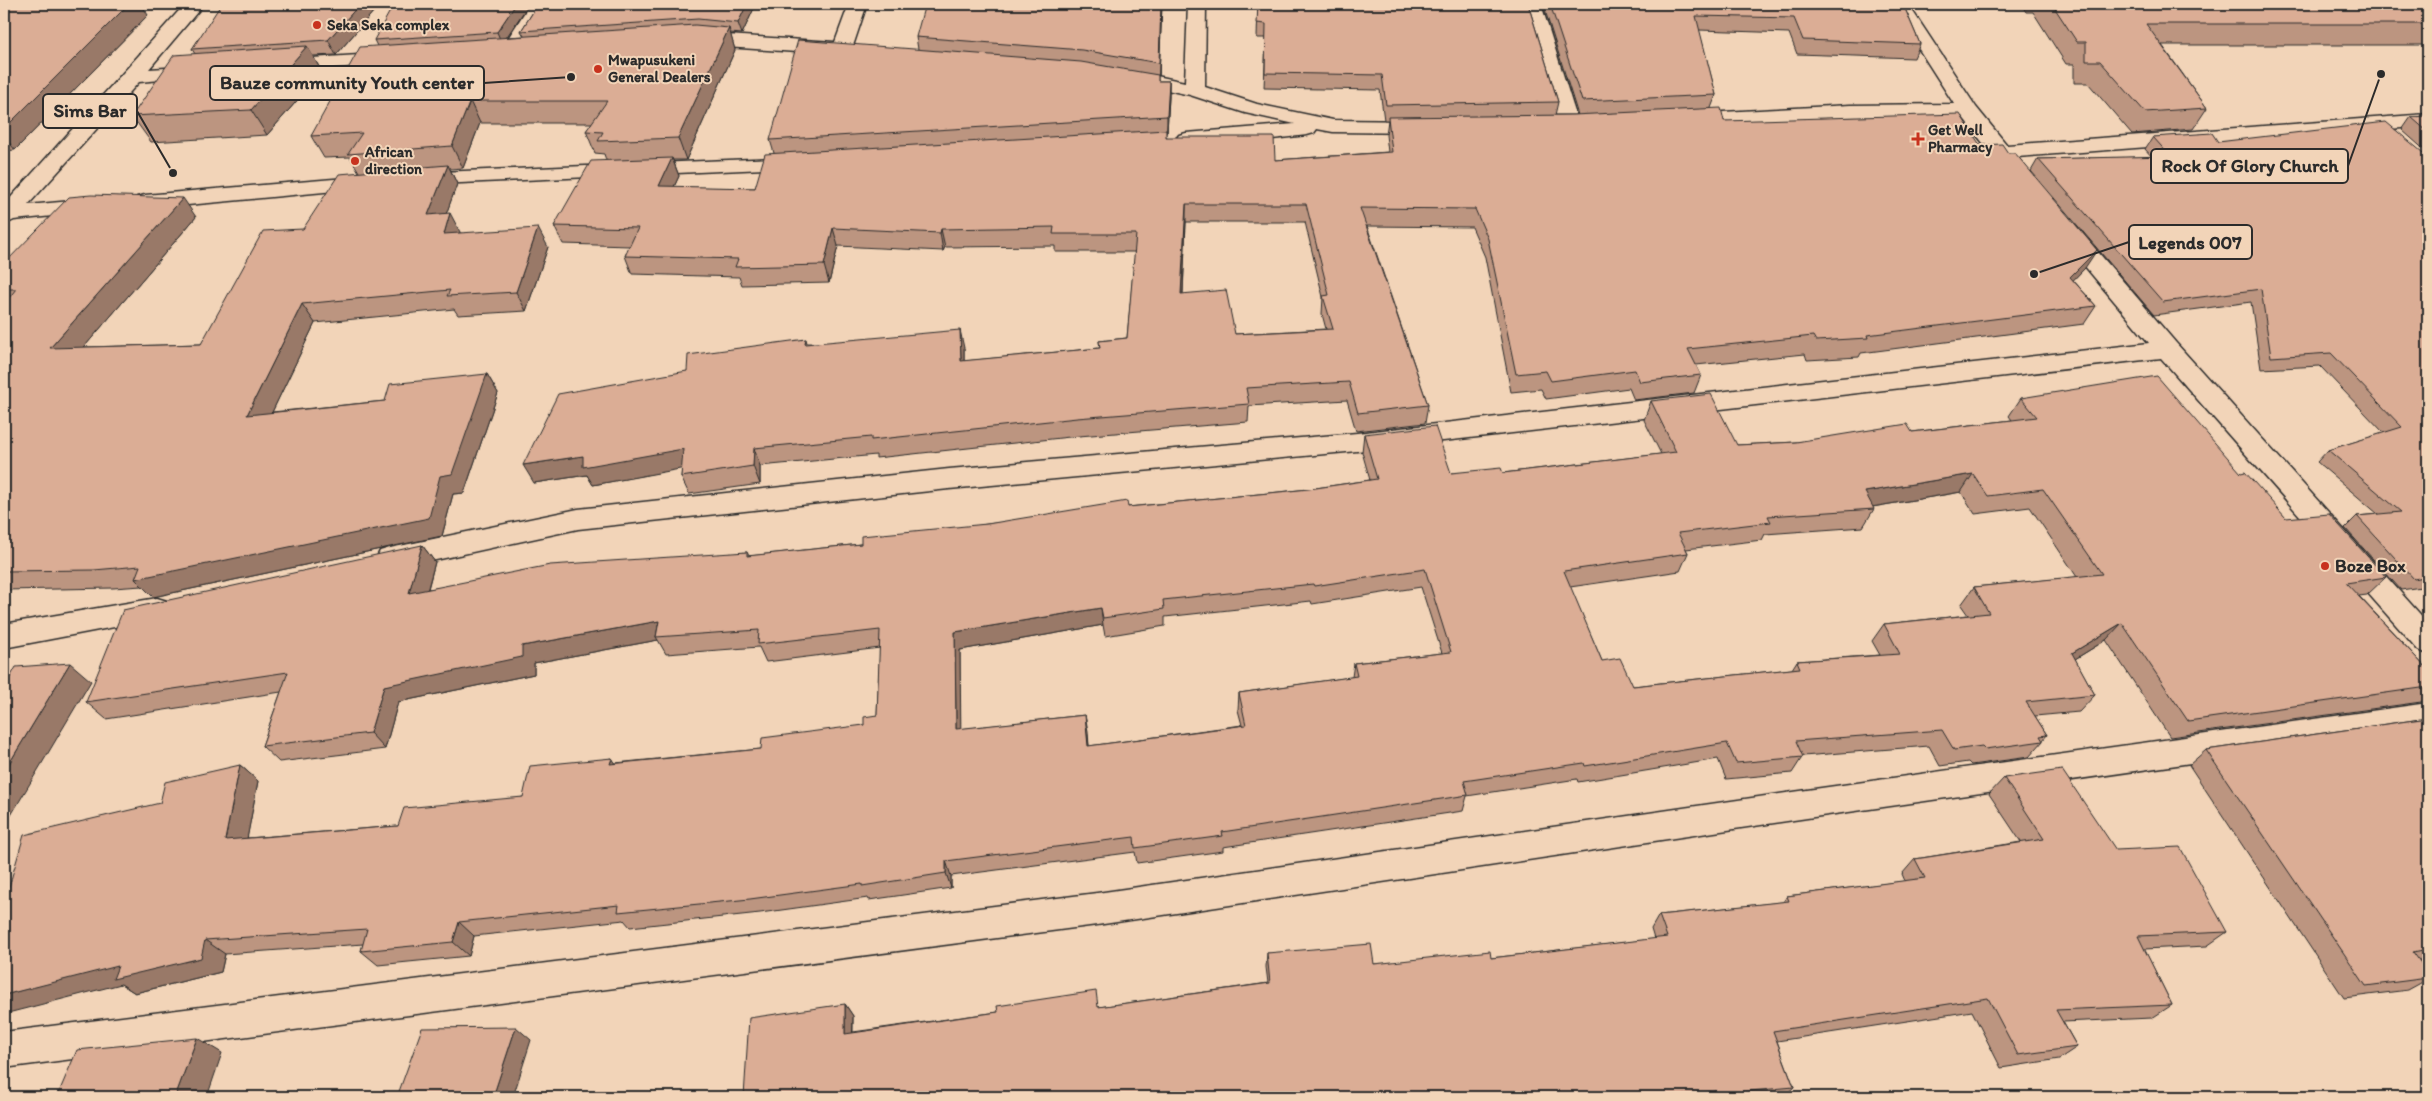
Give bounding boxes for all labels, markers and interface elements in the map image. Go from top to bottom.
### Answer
place label: Seka Seka complex [327,16,450,35]
marker: Seka Seka complex [311,19,323,31]
place label: Mwapusukeni General Dealers [608,51,711,86]
marker: Mwapusukeni General Dealers [592,63,604,75]
callout: Bauze community Youth center [210,66,484,100]
text: Bauze community Youth center [220,71,474,94]
callout: Sims Bar [43,94,137,128]
text: Sims Bar [53,99,127,122]
place label: Get Well Pharmacy [1928,121,1993,157]
marker: Get Well Pharmacy [1912,133,1924,145]
place label: African direction [364,143,423,178]
callout: Rock Of Glory Church [2151,149,2348,183]
text: Rock Of Glory Church [2162,154,2339,177]
marker: African direction [349,155,361,167]
callout: Legends 007 [2129,225,2252,259]
text: Legends 007 [2138,231,2242,254]
place label: Boze Box [2335,555,2406,577]
marker: Boze Box [2319,560,2331,572]

